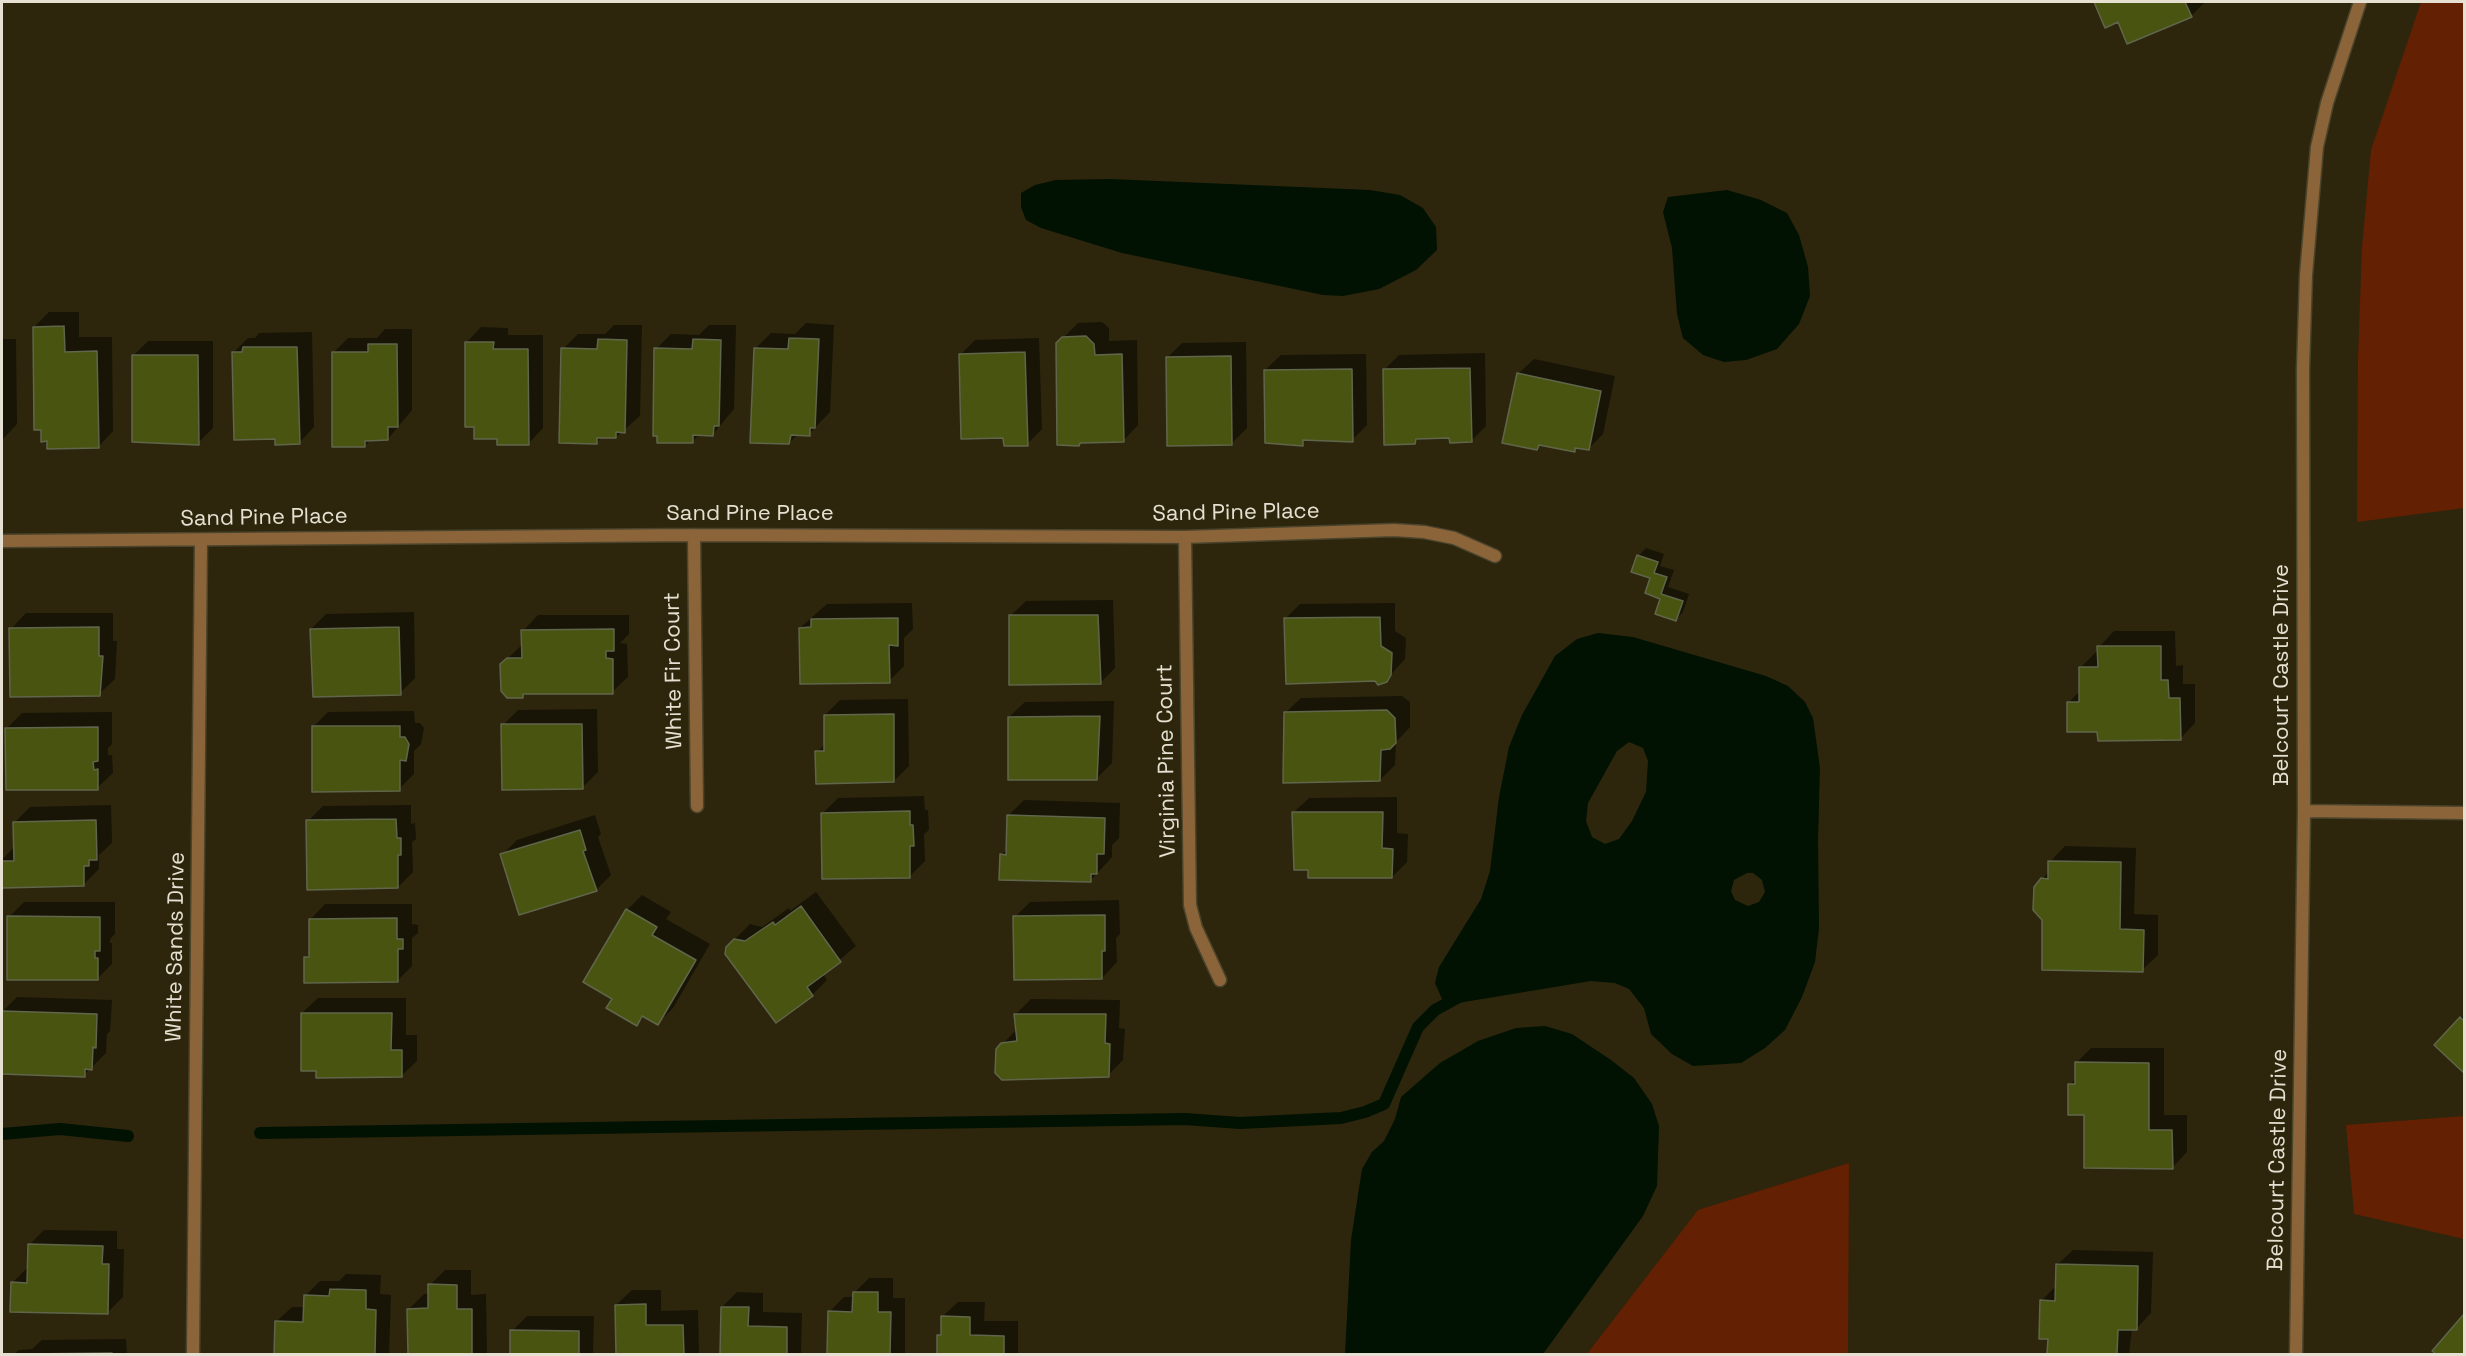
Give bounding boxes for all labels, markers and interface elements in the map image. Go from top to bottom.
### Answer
street label: Sand Pine Place [1152,498,1320,528]
street label: Sand Pine Place [666,501,834,527]
street label: Sand Pine Place [180,503,348,533]
street label: Belcourt Castle Drive [2269,564,2295,786]
street label: White Fir Court [659,592,689,750]
street label: Virginia Pine Court [1152,664,1182,858]
street label: White Sands Drive [161,852,191,1042]
street label: Belcourt Castle Drive [2263,1049,2293,1271]

